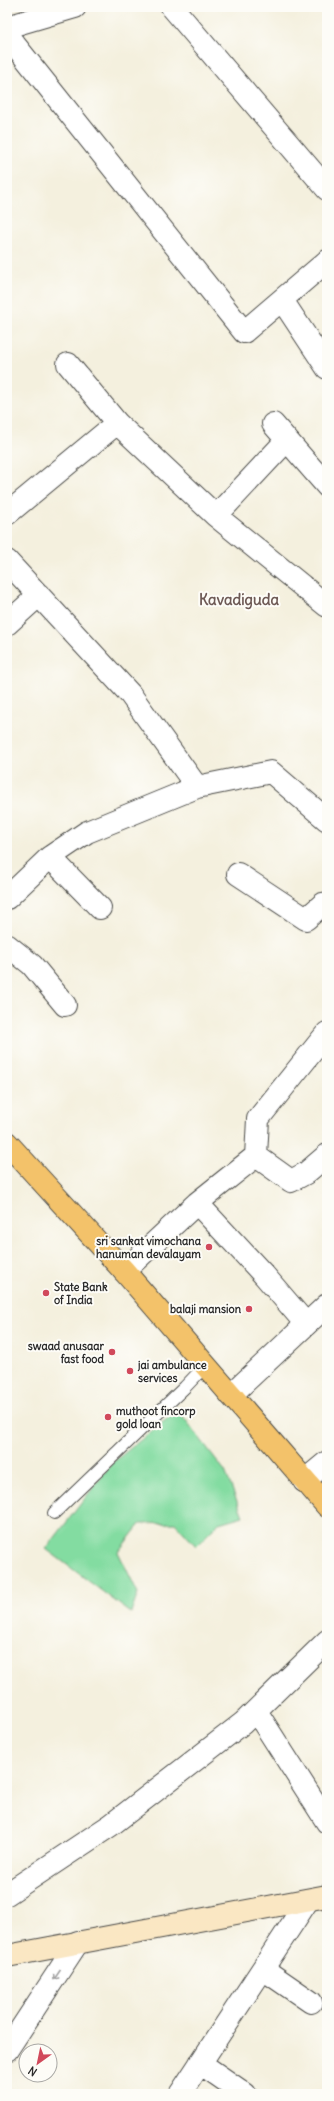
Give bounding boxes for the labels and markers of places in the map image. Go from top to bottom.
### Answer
place label: sri sankat vimochana hanuman devalayam [96,1234,202,1262]
marker: sri sankat vimochana hanuman devalayam [204,1242,214,1252]
place label: State Bank of India [54,1280,108,1307]
marker: State Bank of India [41,1288,51,1298]
place label: balaji mansion [170,1302,242,1316]
marker: balaji mansion [244,1304,254,1314]
place label: swaad anusaar fast food [28,1339,105,1366]
marker: swaad anusaar fast food [107,1347,117,1357]
place label: jai ambulance services [137,1358,207,1385]
marker: jai ambulance services [125,1366,135,1376]
place label: muthoot fincorp gold loan [116,1404,196,1432]
marker: muthoot fincorp gold loan [103,1412,113,1422]

